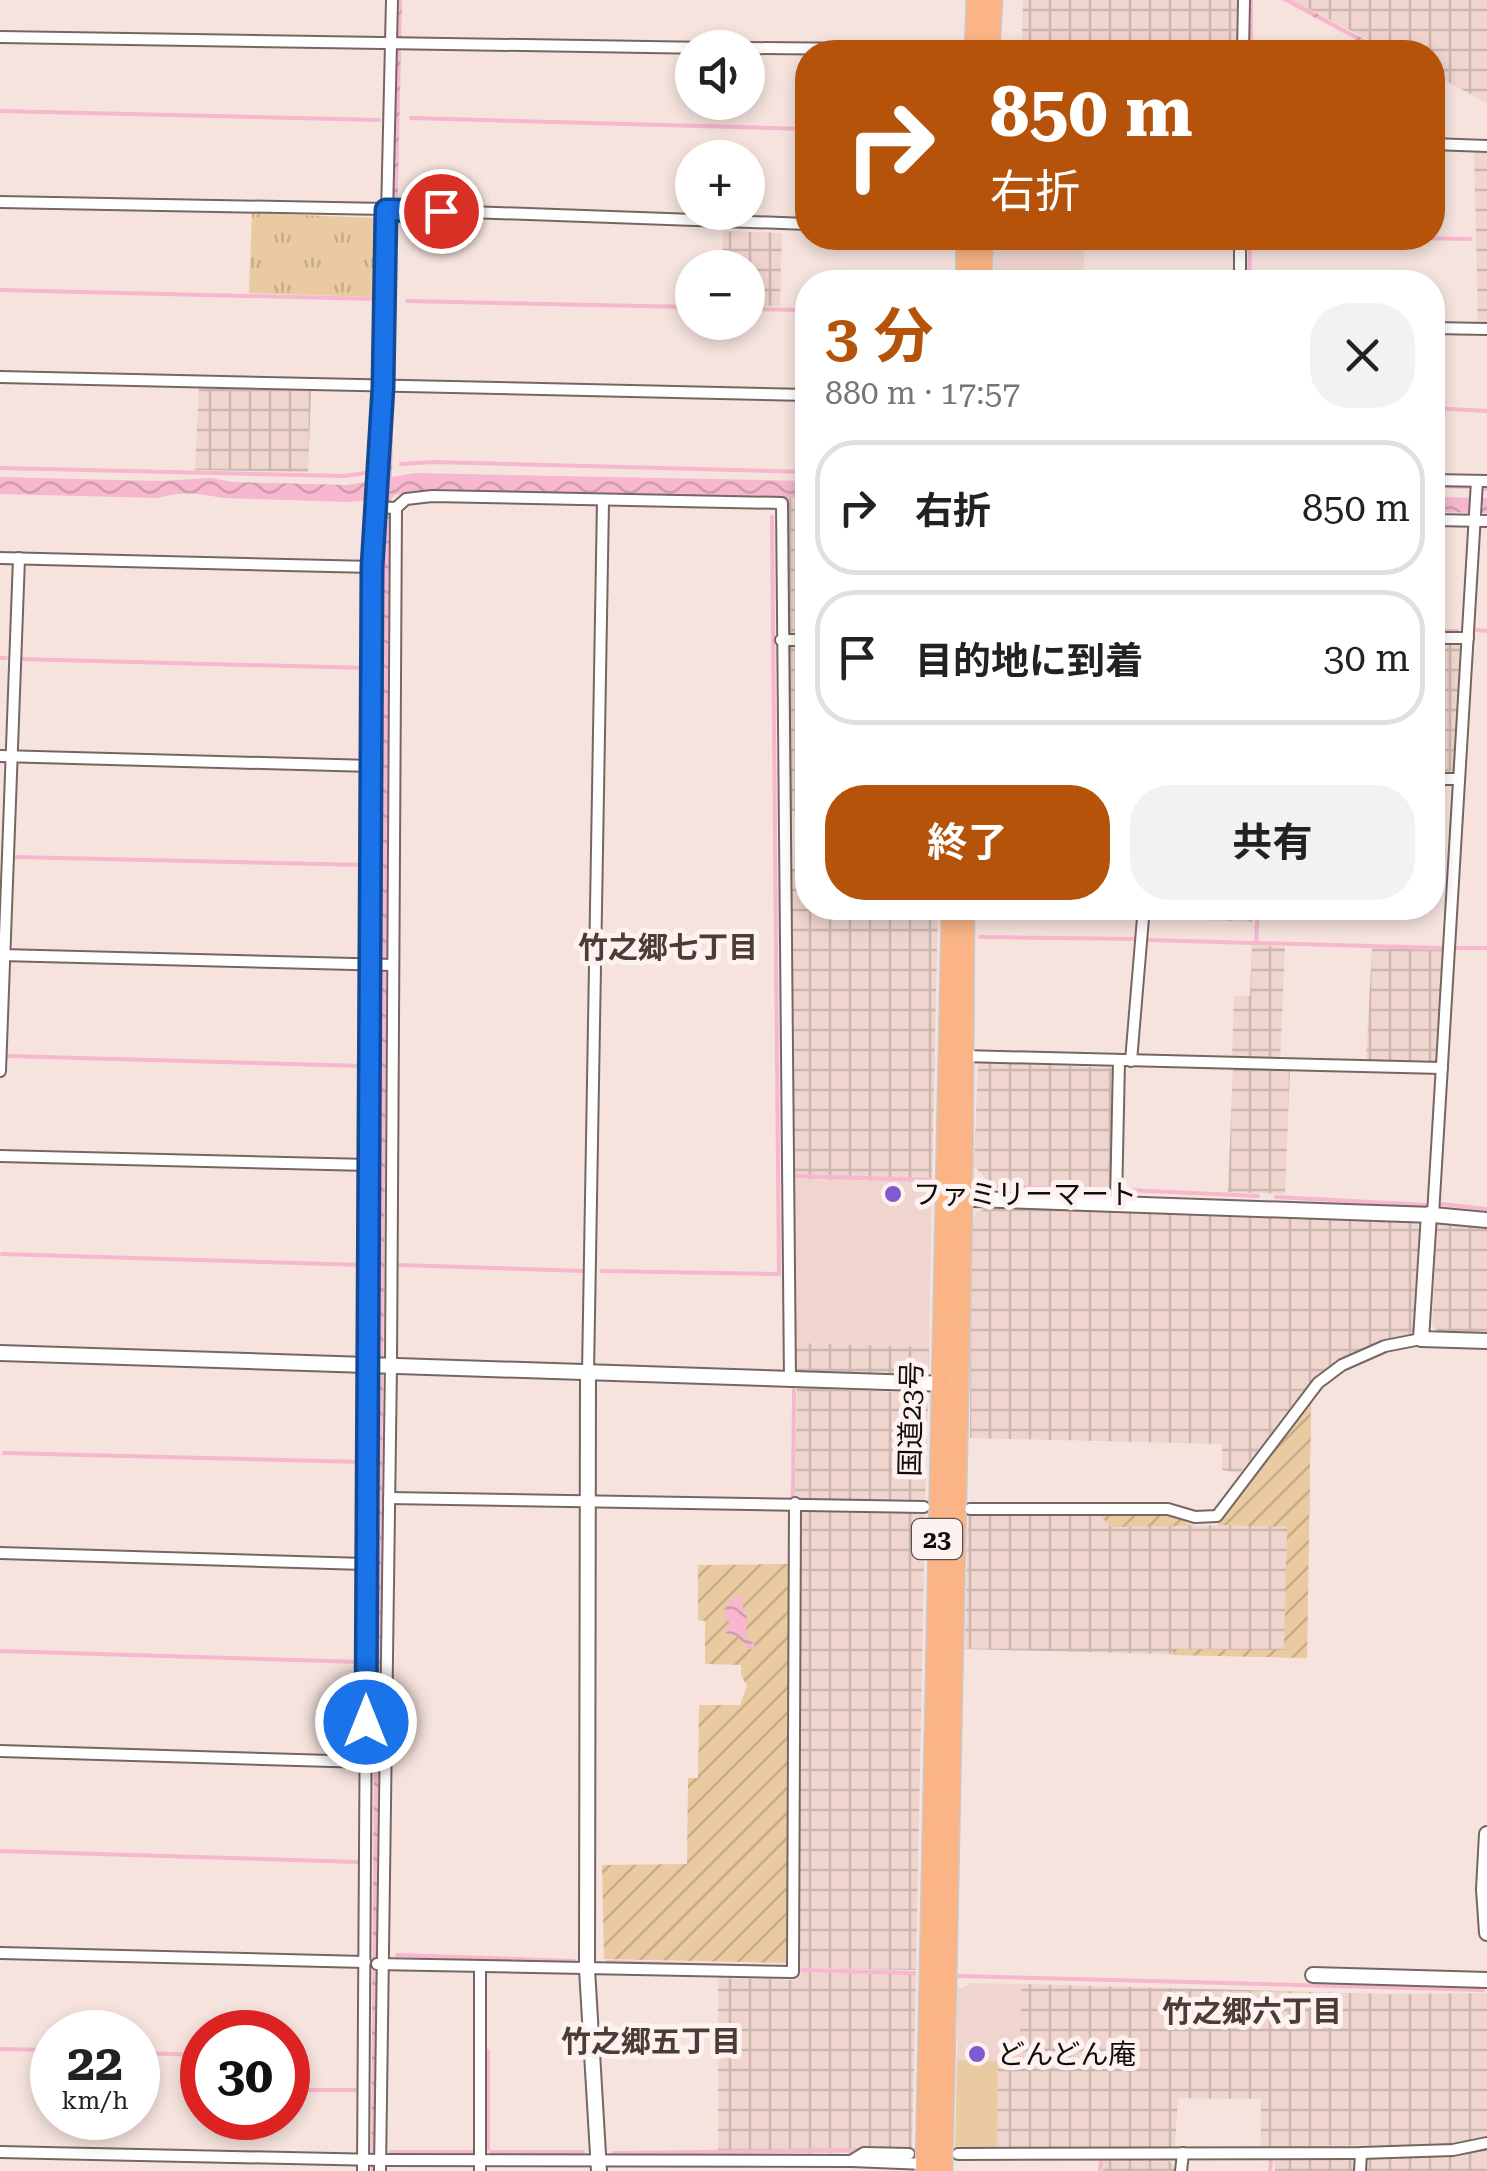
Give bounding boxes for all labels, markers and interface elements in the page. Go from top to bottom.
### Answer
map controls [675,30,765,340]
button: sound [675,30,765,120]
text: 850 m [990,71,1193,153]
icon: right [825,80,955,210]
button: + [675,140,765,230]
text: 右折 [990,165,1080,218]
pin [399,169,484,254]
icon: arrive [414,184,469,239]
button: − [675,250,765,340]
text: 3 分 [825,301,934,372]
button: close [1310,303,1415,408]
text: 880 m · 17:57 [825,374,1020,412]
icon: right [830,480,885,535]
text: 850 m [1302,486,1410,530]
text: 右折 [915,489,991,533]
icon: arrive [830,630,885,685]
text: 30 m [1323,636,1410,680]
text: 目的地に到着 [915,639,1143,683]
button: 終了 [825,785,1110,900]
button: 共有 [1130,785,1415,900]
district label: 竹之郷七丁目 [578,930,758,965]
place label: ファミリーマート [913,1178,1137,1211]
marker: ファミリーマート [882,1183,904,1205]
street label: 国道23号 [893,1361,929,1477]
road number: 23 [912,1519,962,1559]
position arrow [314,1670,418,1774]
district label: 竹之郷六丁目 [1162,1994,1342,2029]
speed limit sign: 30 [180,2010,310,2140]
district label: 竹之郷五丁目 [561,2024,741,2059]
text: 22 [67,2034,123,2092]
place label: どんどん庵 [997,2038,1136,2071]
marker: どんどん庵 [966,2043,988,2065]
text: km/h [62,2086,128,2115]

